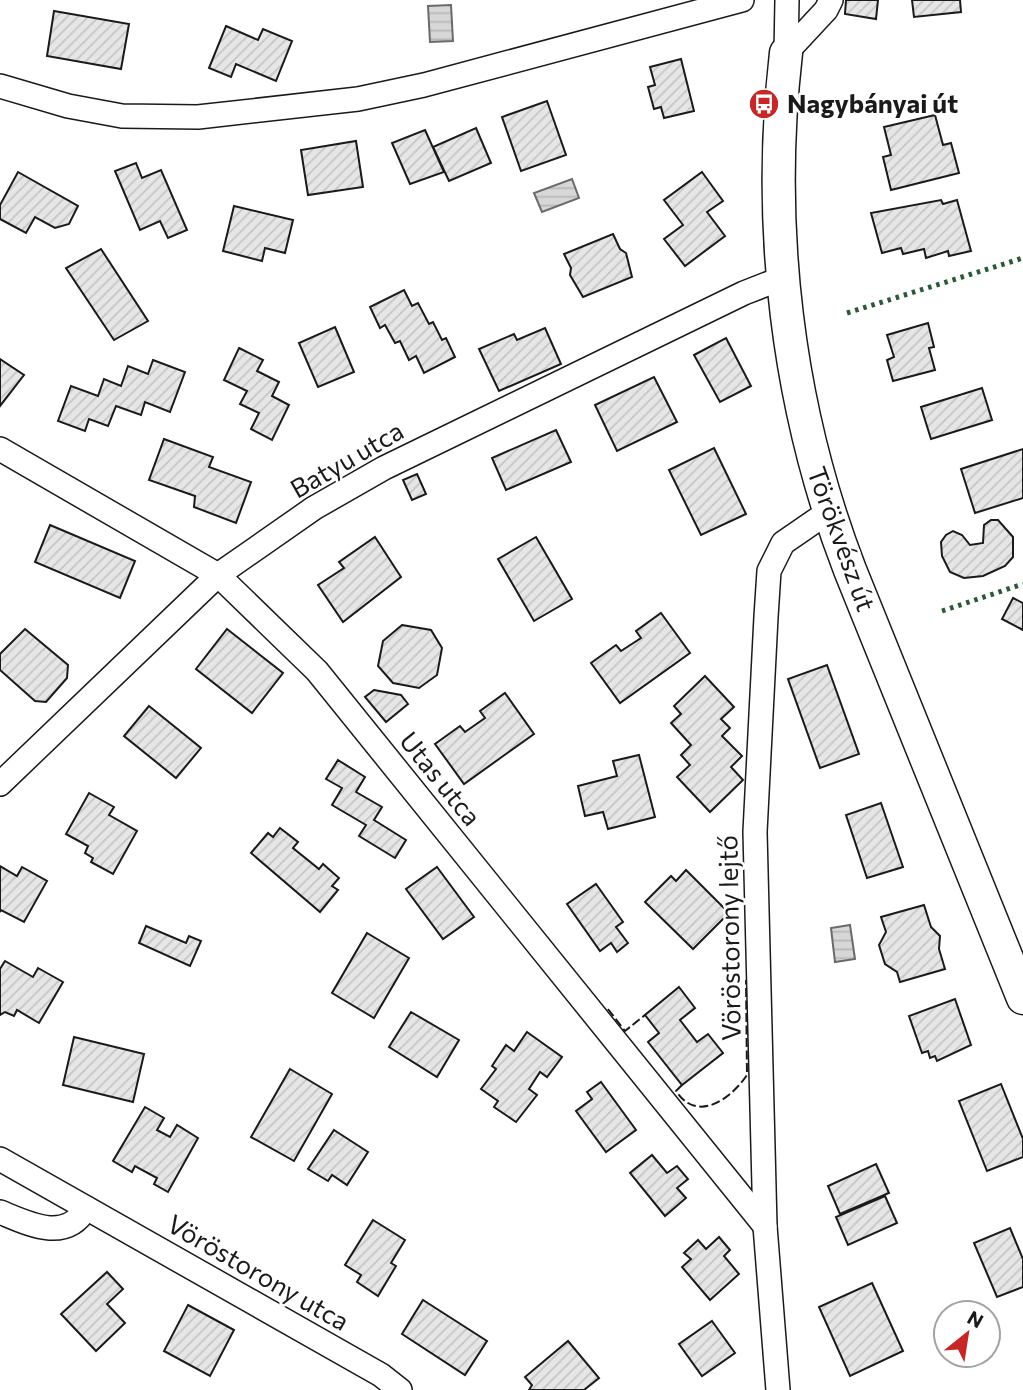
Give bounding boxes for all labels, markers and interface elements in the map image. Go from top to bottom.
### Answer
bus stop icon: Nagybányai út [747,87,781,121]
place label: Nagybányai út [787,87,958,118]
street label: Batyu utca [284,414,408,503]
street label: Törökvész út [802,462,883,615]
street label: Utas utca [394,725,488,831]
street label: Vöröstorony lejtő [711,835,746,1041]
street label: Vöröstorony utca [162,1207,355,1336]
north arrow [932,1299,1002,1369]
text: N [964,1305,988,1332]

